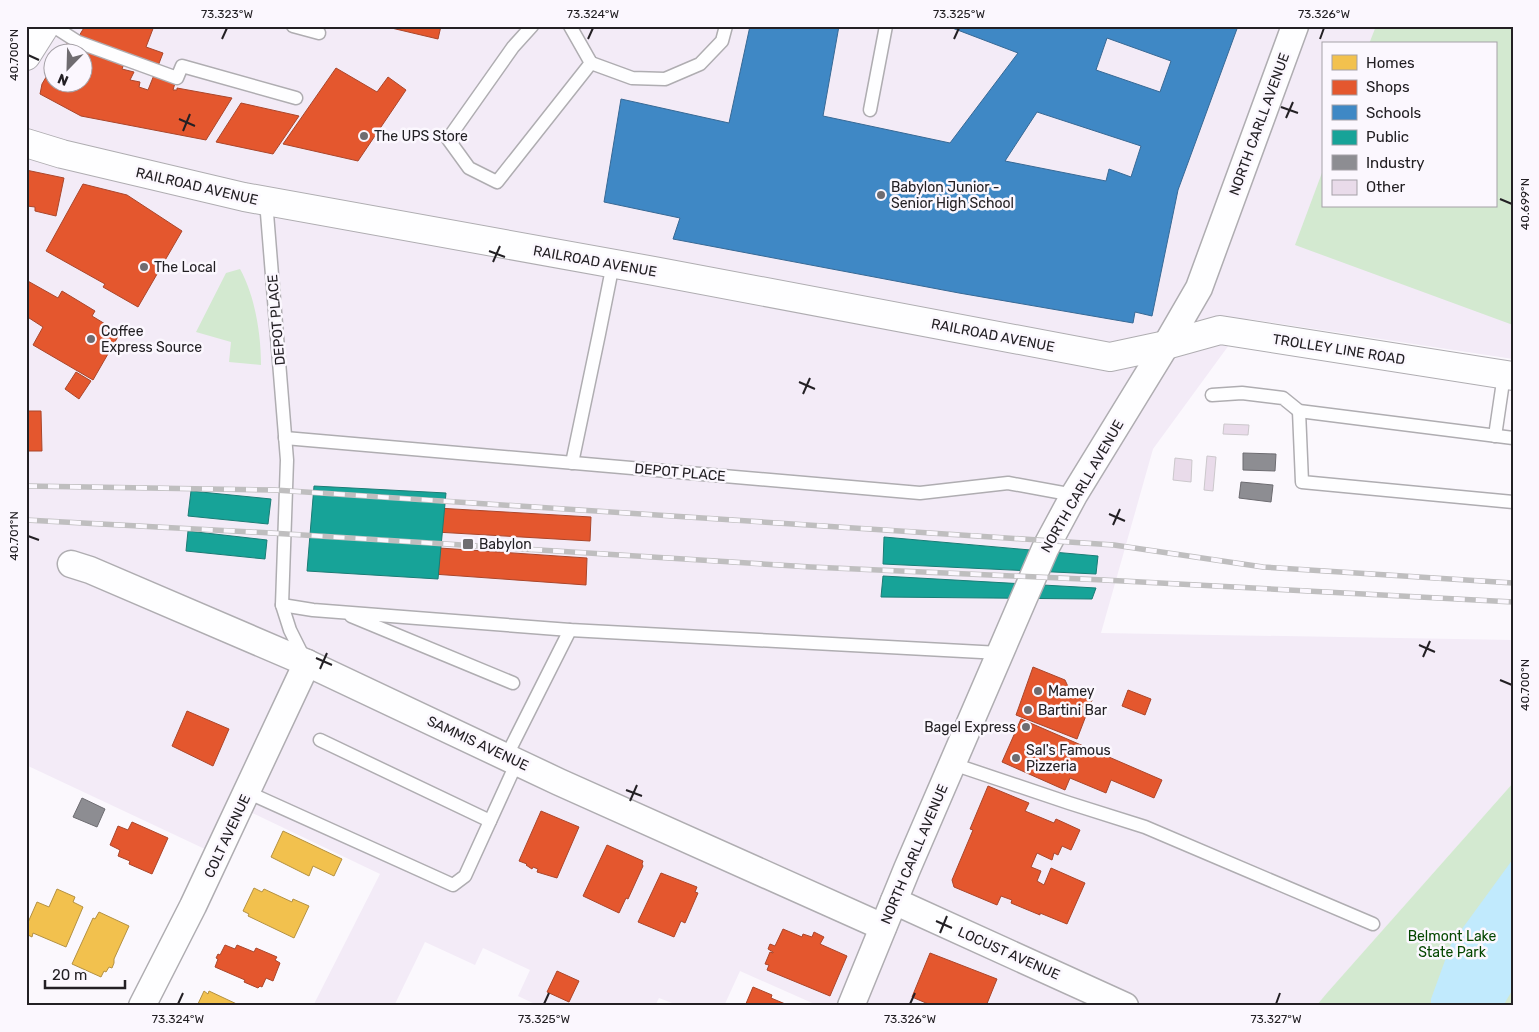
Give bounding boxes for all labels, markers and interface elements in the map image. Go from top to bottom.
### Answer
text: 73.323°W [201,7,253,21]
text: 73.324°W [567,7,620,21]
text: 73.325°W [933,7,985,21]
text: 73.326°W [1298,7,1350,21]
text: 40.700°N [7,29,21,81]
north arrow [42,42,92,92]
legend [1322,42,1496,208]
street label: NORTH CARLL AVENUE [1226,51,1293,198]
text: Homes [1366,54,1415,72]
text: N [55,70,71,89]
text: Shops [1366,78,1410,96]
text: Schools [1366,104,1422,122]
place label: The UPS Store [374,128,468,145]
text: Public [1366,128,1409,146]
marker: The UPS Store [358,130,370,142]
text: Industry [1366,154,1425,172]
street label: RAILROAD AVENUE [134,164,260,209]
text: Other [1366,178,1406,196]
text: 40.699°N [1518,178,1532,230]
place label: Babylon Junior - Senior High School [891,179,1014,212]
marker: Babylon Junior - Senior High School [875,189,887,201]
street label: RAILROAD AVENUE [532,242,658,281]
place label: The Local [154,259,216,276]
marker: The Local [138,261,150,273]
street label: DEPOT PLACE [264,274,289,366]
street label: RAILROAD AVENUE [930,315,1056,356]
place label: Coffee Express Source [101,323,202,356]
street label: TROLLEY LINE ROAD [1271,331,1406,368]
marker: Coffee Express Source [85,333,97,345]
street label: NORTH CARLL AVENUE [1037,417,1127,556]
street label: DEPOT PLACE [634,460,726,485]
text: 40.701°N [7,511,21,561]
place label: Babylon [479,536,532,553]
marker: Babylon [461,537,475,551]
text: 40.700°N [1518,659,1532,711]
place label: Mamey [1048,683,1095,700]
marker: Mamey [1032,685,1044,697]
place label: Bartini Bar [1038,702,1108,719]
marker: Bartini Bar [1022,704,1034,716]
street label: SAMMIS AVENUE [424,712,531,774]
place label: Bagel Express [924,719,1016,736]
marker: Bagel Express [1020,721,1032,733]
place label: Sal's Famous Pizzeria [1026,742,1111,775]
marker: Sal's Famous Pizzeria [1010,752,1022,764]
street label: NORTH CARLL AVENUE [877,782,952,927]
street label: COLT AVENUE [201,792,254,881]
street label: LOCUST AVENUE [955,923,1063,984]
park label: Belmont Lake State Park [1408,928,1497,961]
scale bar [45,957,125,989]
text: 20 m [52,966,87,984]
text: 73.324°W [152,1012,205,1026]
text: 73.325°W [518,1012,570,1026]
text: 73.326°W [884,1012,936,1026]
text: 73.327°W [1250,1012,1302,1026]

